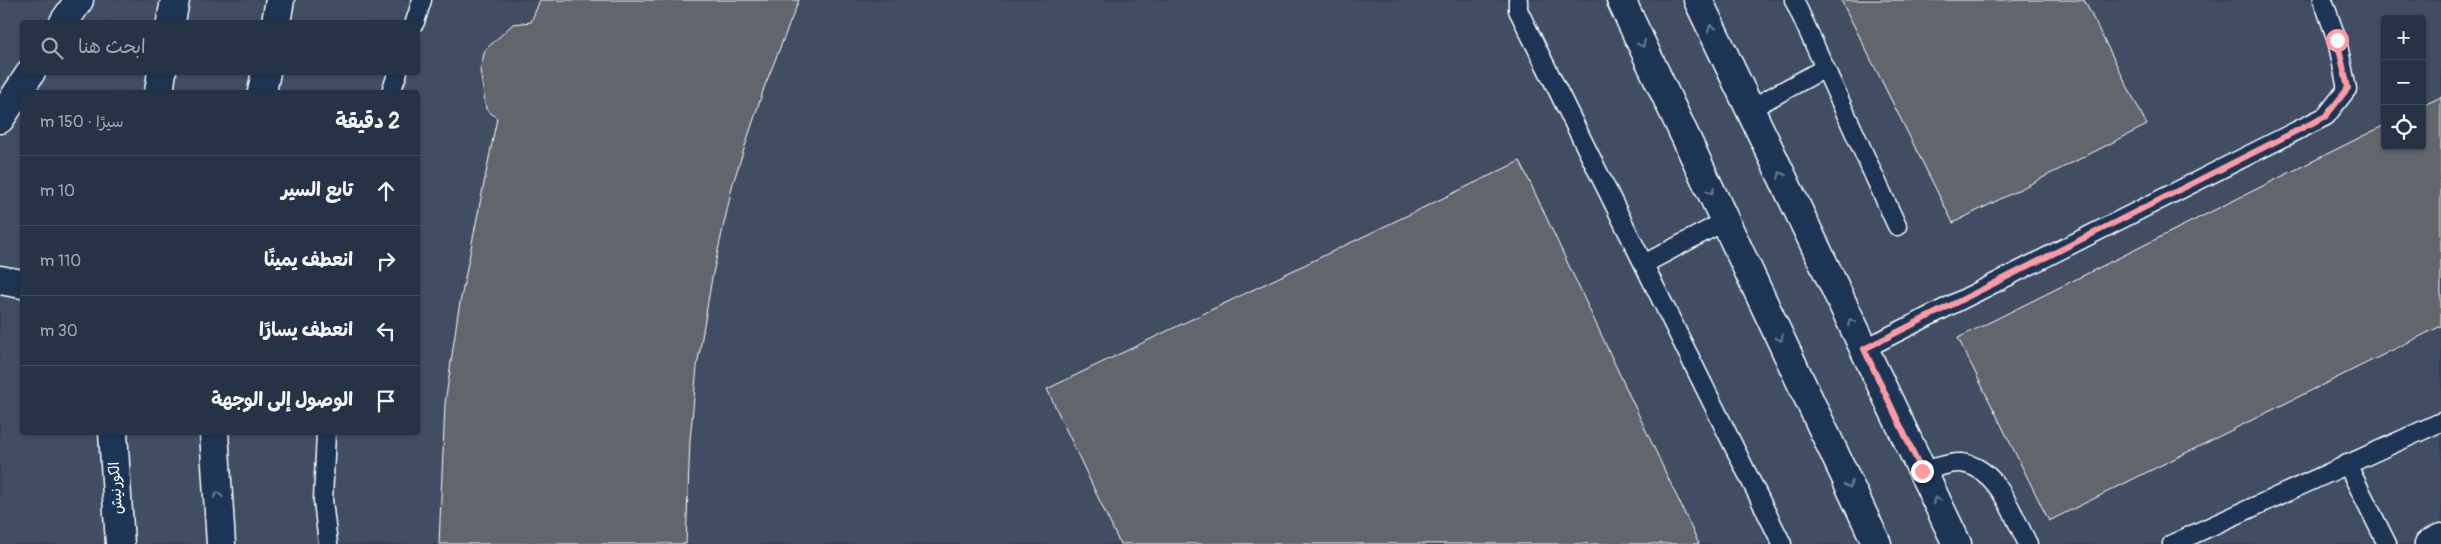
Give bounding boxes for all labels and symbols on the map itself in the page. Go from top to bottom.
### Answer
one-way arrow [1707,24,1718,33]
route start [2326,29,2349,52]
one-way arrow [1635,39,1646,48]
one-way arrow [1777,171,1787,180]
one-way arrow [1705,186,1715,195]
one-way arrow [1847,318,1857,327]
one-way arrow [1774,333,1784,342]
route end [1911,460,1934,483]
street label: الكورنيش [105,461,127,515]
one-way arrow [1843,480,1853,489]
one-way arrow [212,491,223,499]
one-way arrow [1932,496,1942,505]

